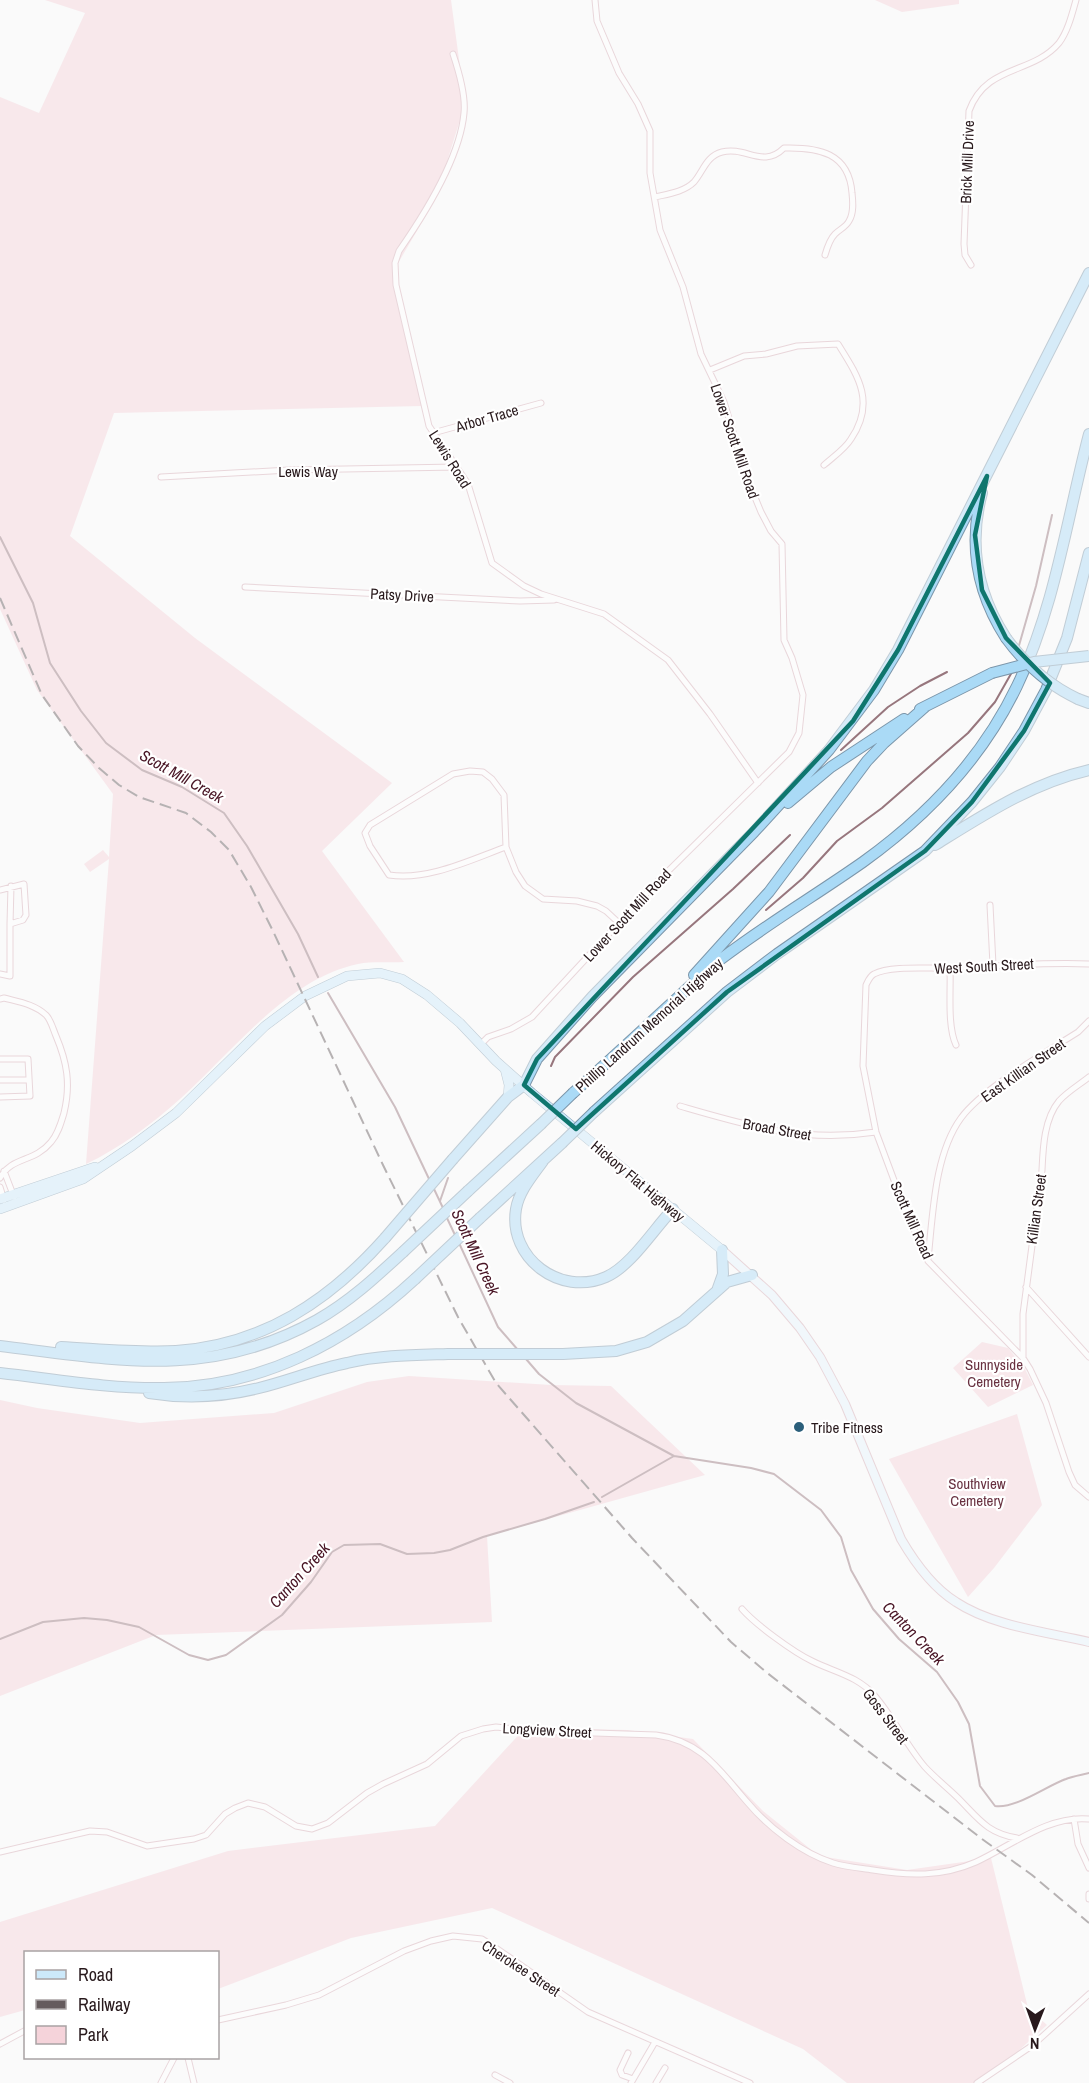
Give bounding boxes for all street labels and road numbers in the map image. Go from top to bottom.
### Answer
street label: Brick Mill Drive [955,120,979,204]
street label: Lower Scott Mill Road [705,381,765,501]
street label: Arbor Trace [452,399,521,437]
street label: Lewis Road [424,426,476,492]
street label: Lewis Way [278,461,339,482]
street label: Patsy Drive [370,583,434,607]
street label: Lower Scott Mill Road [578,864,676,966]
street label: Phillip Landrum Memorial Highway [571,952,728,1097]
street label: West South Street [934,953,1035,979]
street label: East Killian Street [977,1033,1070,1107]
street label: Broad Street [741,1113,813,1145]
street label: Hickory Flat Highway [586,1135,690,1227]
street label: Killian Street [1021,1172,1051,1245]
street label: Scott Mill Road [885,1178,939,1262]
street label: Goss Street [858,1684,914,1749]
street label: Longview Street [502,1717,593,1743]
street label: Cherokee Street [478,1935,565,2002]

